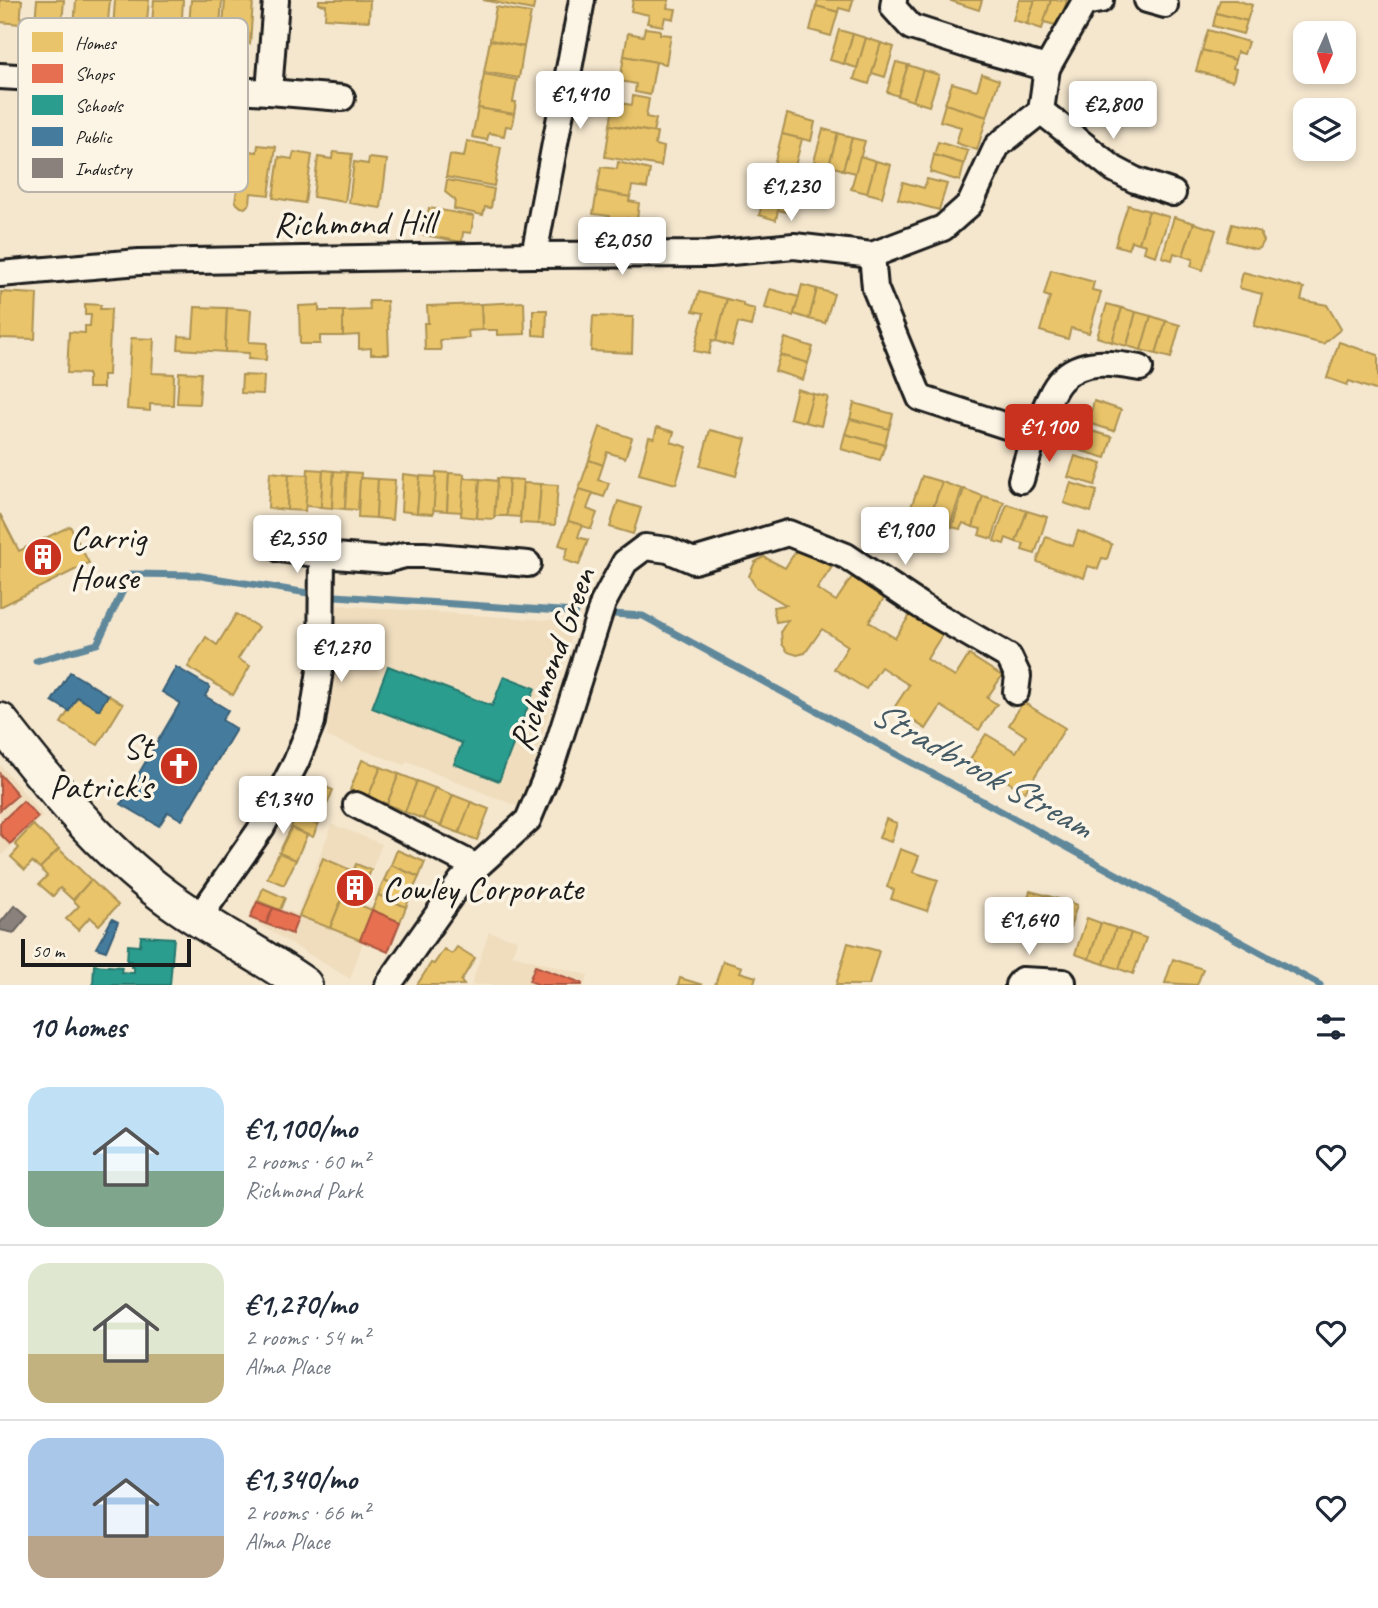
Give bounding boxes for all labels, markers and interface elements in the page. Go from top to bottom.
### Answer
legend [18,18,248,192]
north arrow [1293,21,1356,84]
map controls [1293,21,1356,161]
text: Homes [75,31,117,55]
text: Shops [75,62,115,86]
pin: €1,410 [523,72,637,131]
text: €1,410 [552,79,608,108]
pin: €2,800 [1056,82,1170,141]
text: €2,800 [1085,89,1141,118]
text: Schools [75,94,125,118]
button: layers [1293,98,1356,161]
text: Public [75,125,113,149]
text: Industry [75,157,133,181]
pin: €1,230 [734,164,848,223]
text: €1,230 [763,171,819,200]
street label: Richmond Hill [273,199,441,247]
pin: €2,050 [565,218,679,277]
text: €2,050 [594,225,650,254]
pin: €1,100 [992,405,1106,464]
text: €1,100 [1021,412,1077,441]
pin: €1,900 [848,508,962,567]
place label: Carrig House [70,515,149,600]
text: €1,900 [877,515,933,544]
pin: €2,550 [240,516,354,575]
text: €2,550 [269,523,325,552]
building icon: Carrig House [22,536,64,578]
street label: Richmond Green [498,560,606,757]
pin: €1,270 [284,624,398,684]
text: €1,270 [313,632,369,661]
water label: Stradbrook Stream [864,689,1102,850]
place label: St Patrick's [49,724,155,809]
church icon: St Patrick's [158,745,200,787]
pin: €1,340 [226,776,340,836]
text: €1,340 [255,784,311,813]
place label: Cowley Corporate [382,866,586,911]
building icon: Cowley Corporate [334,867,376,909]
pin: €1,640 [972,898,1086,957]
text: €1,640 [1001,905,1057,934]
scale bar [21,936,191,968]
text: 50 m [32,939,64,963]
text: 10 homes [28,1008,126,1046]
icon: filters [1312,1008,1350,1046]
text: €1,100/mo [245,1109,357,1147]
icon: home [84,1115,168,1199]
icon: heart [1312,1138,1350,1176]
text: 2 rooms · 60 m² [245,1147,369,1176]
text: Richmond Park [245,1176,362,1205]
text: €1,270/mo [245,1285,357,1323]
icon: home [84,1291,168,1375]
icon: heart [1312,1314,1350,1352]
text: 2 rooms · 54 m² [245,1323,369,1352]
text: Alma Place [245,1352,330,1381]
text: €1,340/mo [245,1460,357,1498]
icon: home [84,1466,168,1550]
icon: heart [1312,1489,1350,1527]
text: 2 rooms · 66 m² [245,1498,369,1527]
text: Alma Place [245,1527,330,1556]

